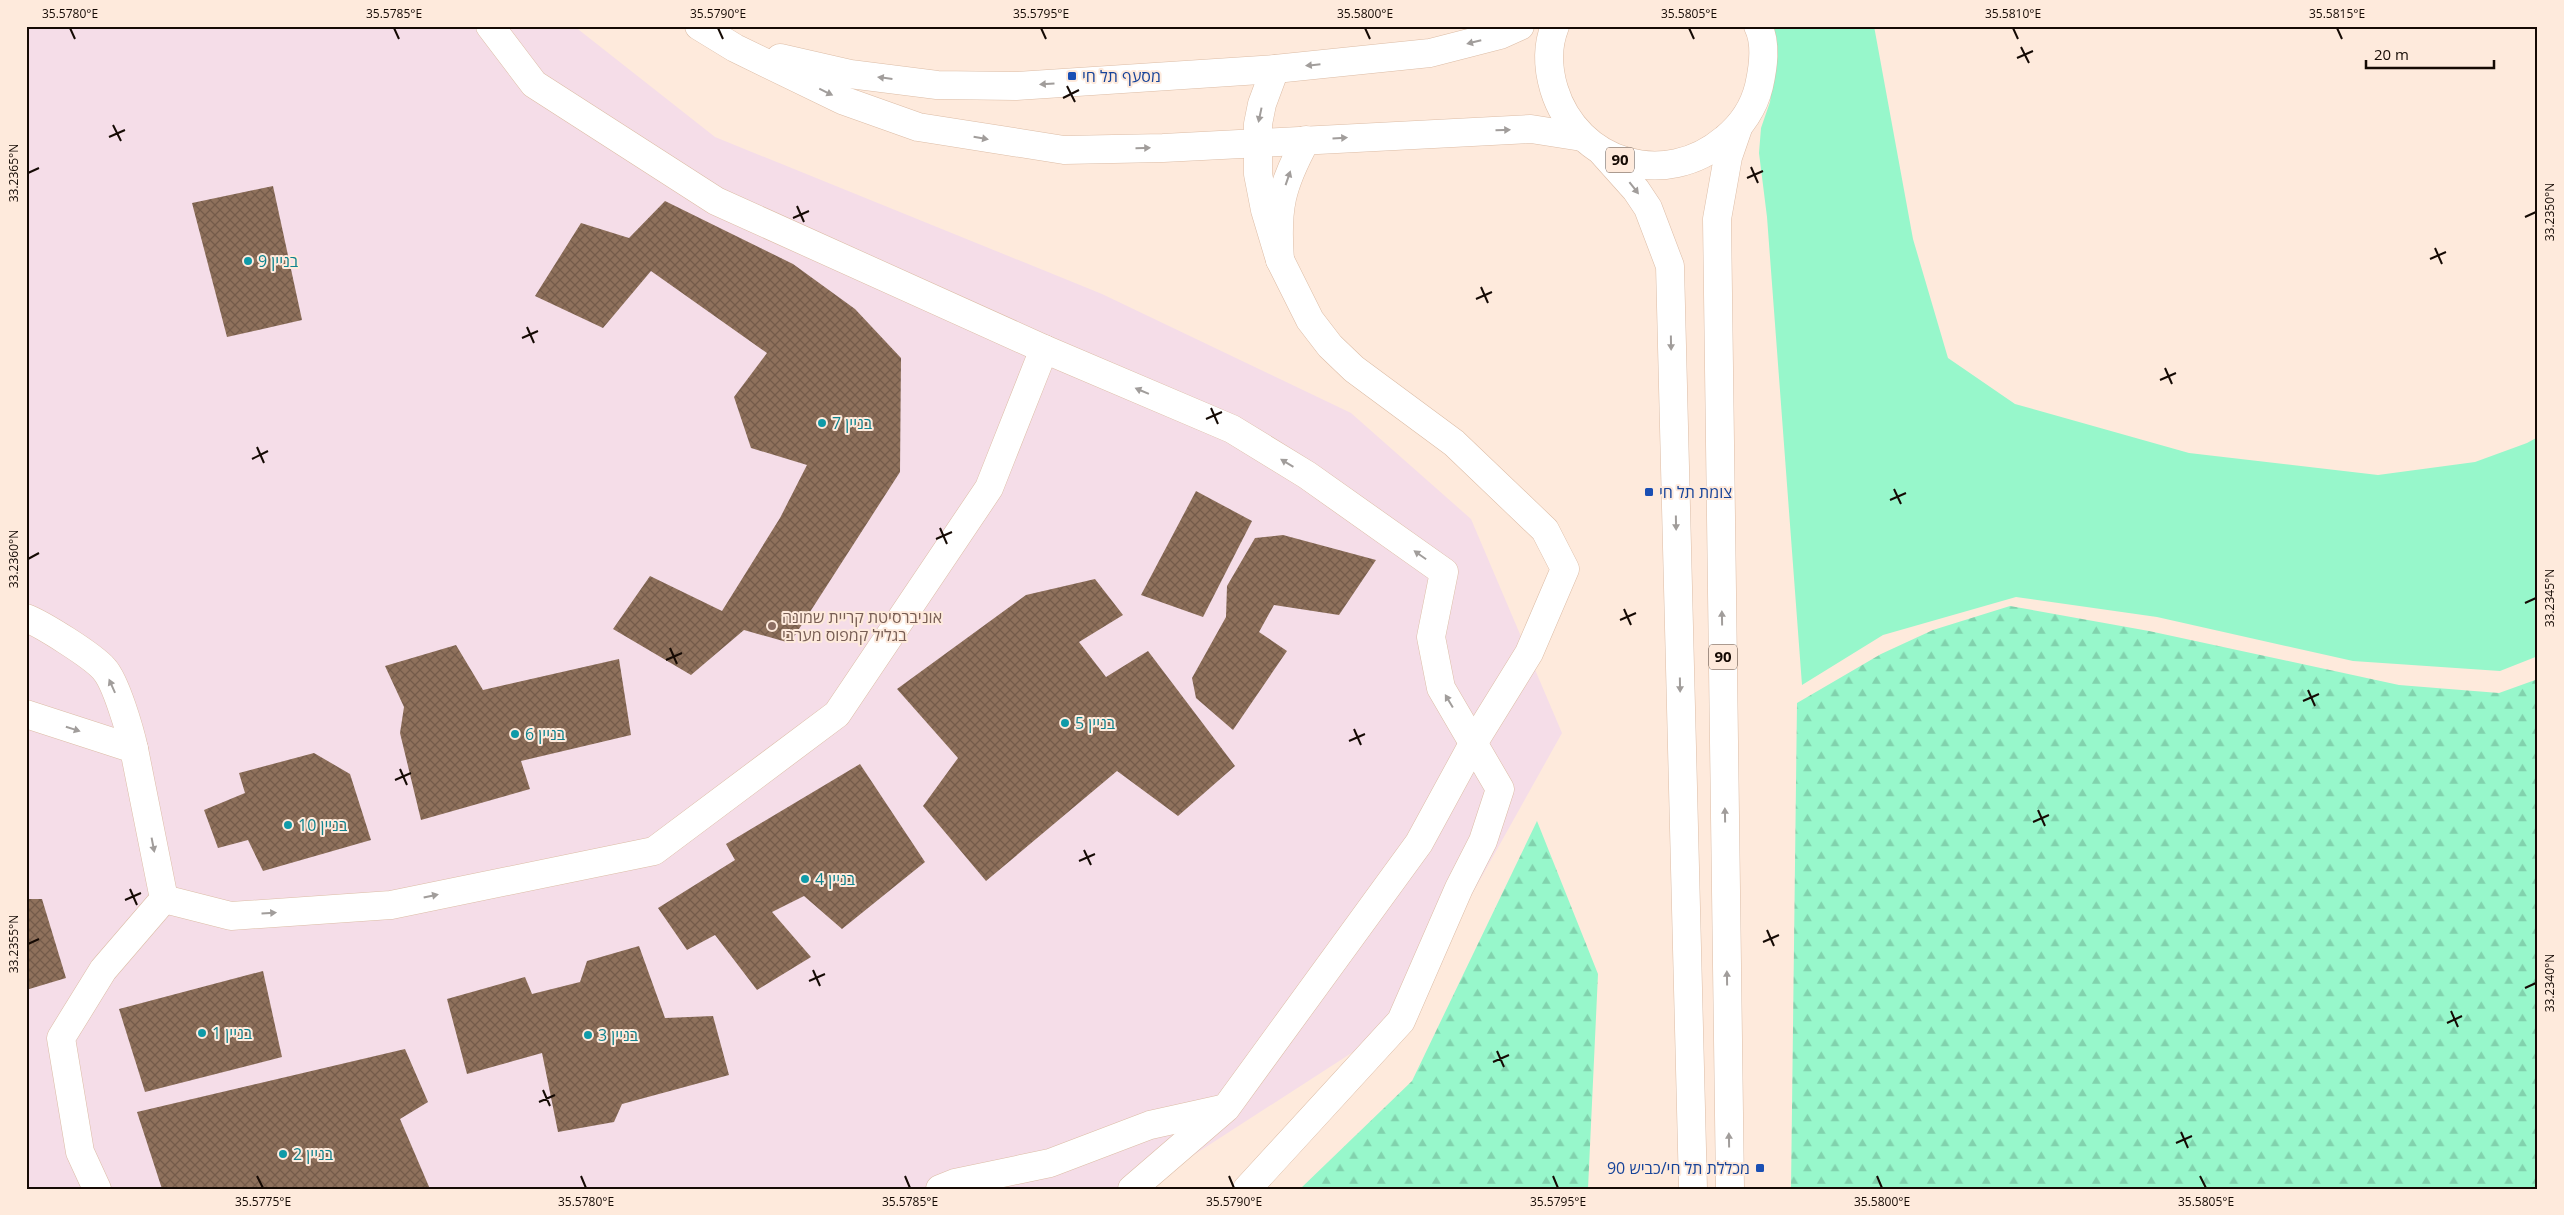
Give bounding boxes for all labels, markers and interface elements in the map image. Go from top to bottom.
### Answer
text: 35.5780°E [42,5,98,22]
text: 35.5785°E [366,5,422,22]
text: 35.5790°E [690,5,746,22]
text: 35.5795°E [1013,5,1069,22]
text: 35.5800°E [1337,5,1393,22]
text: 35.5805°E [1661,5,1717,22]
text: 35.5810°E [1985,5,2041,22]
text: 35.5815°E [2309,5,2365,22]
one-way arrow [1466,38,1481,46]
scale bar [2366,38,2494,70]
text: 20 m [2374,44,2409,64]
one-way arrow [1305,61,1321,69]
place label: מסעף תל חי [1082,65,1161,87]
marker: מסעף תל חי [1066,70,1078,82]
one-way arrow [876,74,892,82]
one-way arrow [1038,80,1054,88]
one-way arrow [819,88,833,96]
one-way arrow [1256,107,1264,122]
one-way arrow [1495,126,1511,134]
one-way arrow [1333,133,1349,141]
one-way arrow [973,135,989,143]
text: 33.2365°N [5,144,22,202]
one-way arrow [1135,144,1151,152]
road number: 90 [1606,148,1634,172]
one-way arrow [1284,170,1292,185]
one-way arrow [1629,182,1640,195]
text: 33.2350°N [2541,183,2558,241]
place label: בניין 9 [258,250,299,272]
marker: בניין 9 [242,255,254,267]
one-way arrow [1667,335,1675,351]
one-way arrow [1134,386,1149,394]
place label: בניין 7 [832,412,873,434]
marker: בניין 7 [816,417,828,429]
one-way arrow [1280,458,1293,467]
place label: צומת תל חי [1659,481,1732,503]
marker: צומת תל חי [1643,486,1655,498]
one-way arrow [1672,515,1680,531]
text: 33.2360°N [5,530,22,588]
one-way arrow [1414,550,1427,560]
text: 33.2345°N [2541,569,2558,627]
place label: אוניברסיטת קריית שמונה בגליל קמפוס מערבי [782,606,942,646]
one-way arrow [1718,609,1726,625]
marker: אוניברסיטת קריית שמונה בגליל קמפוס מערבי [766,620,778,632]
road number: 90 [1709,644,1737,670]
one-way arrow [1676,677,1684,693]
one-way arrow [108,679,116,693]
one-way arrow [1444,694,1453,707]
place label: בניין 5 [1075,712,1116,734]
marker: בניין 5 [1059,717,1071,729]
place label: בניין 6 [525,723,566,745]
one-way arrow [65,726,80,734]
marker: בניין 6 [509,728,521,740]
one-way arrow [1721,807,1729,823]
place label: בניין 10 [298,814,348,836]
marker: בניין 10 [282,819,294,831]
one-way arrow [149,838,157,853]
place label: בניין 4 [815,868,856,890]
marker: בניין 4 [799,873,811,885]
one-way arrow [423,892,439,900]
one-way arrow [261,909,277,917]
text: 33.2355°N [5,915,22,973]
text: 33.2340°N [2541,954,2558,1012]
one-way arrow [1723,969,1731,985]
place label: בניין 1 [212,1022,253,1044]
place label: בניין 3 [598,1024,639,1046]
marker: בניין 1 [196,1027,208,1039]
marker: בניין 3 [582,1029,594,1041]
one-way arrow [1725,1132,1733,1148]
place label: בניין 2 [293,1143,334,1165]
marker: בניין 2 [277,1148,289,1160]
place label: מכללת תל חי/כביש 90 [1607,1157,1750,1179]
marker: מכללת תל חי/כביש 90 [1754,1162,1766,1174]
text: 35.5775°E [235,1193,291,1210]
text: 35.5780°E [558,1193,614,1210]
text: 35.5785°E [882,1193,938,1210]
text: 35.5790°E [1206,1193,1262,1210]
text: 35.5795°E [1530,1193,1586,1210]
text: 35.5800°E [1854,1193,1910,1210]
text: 35.5805°E [2178,1193,2234,1210]

